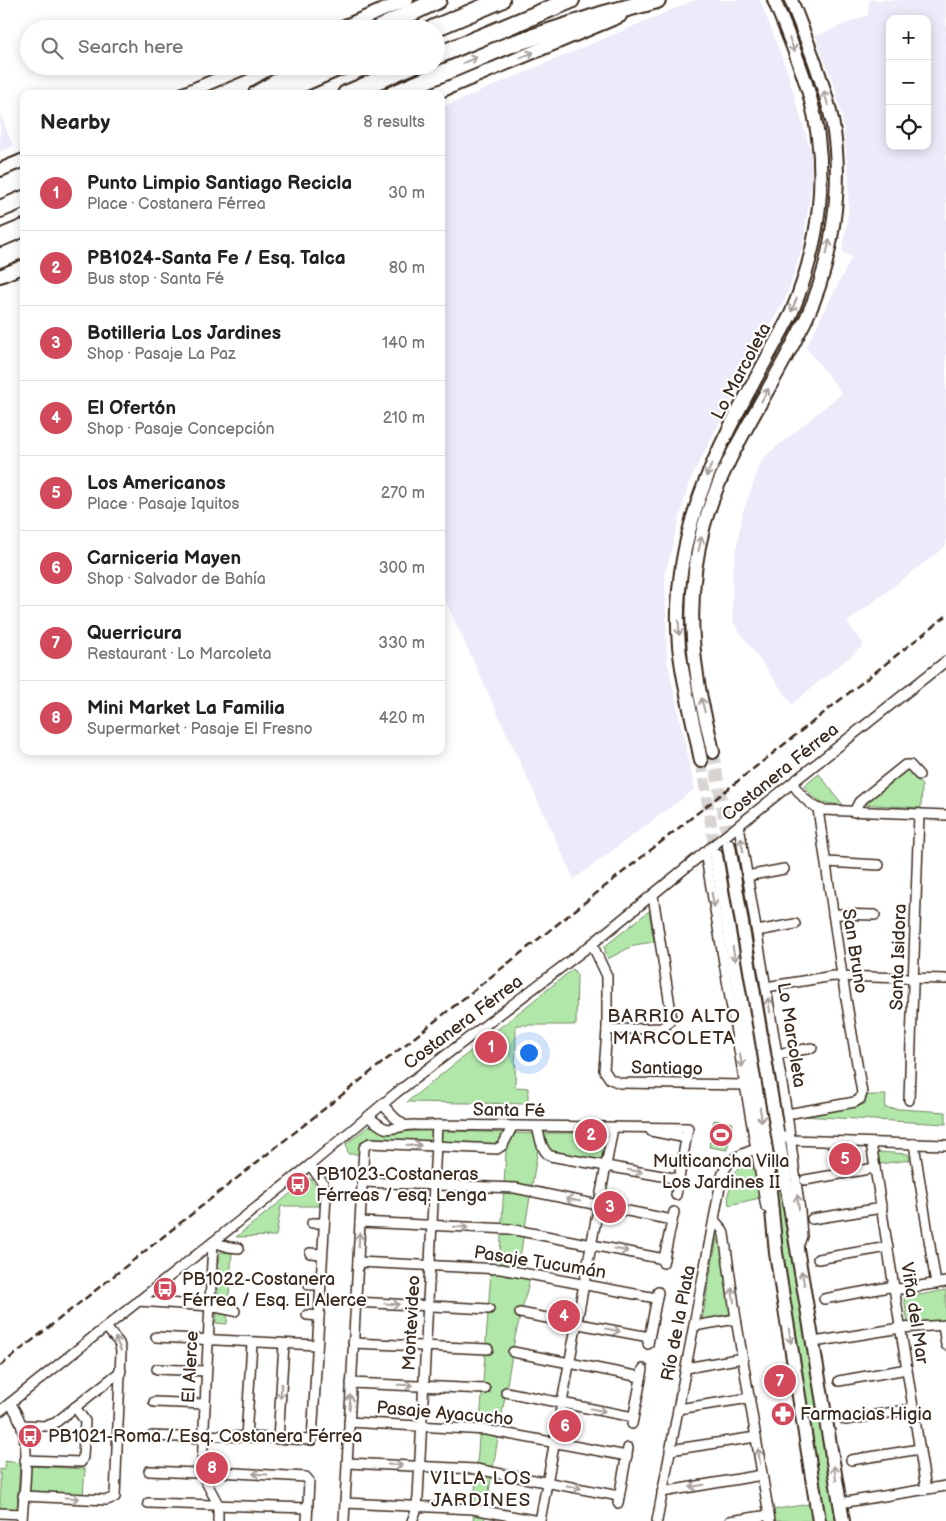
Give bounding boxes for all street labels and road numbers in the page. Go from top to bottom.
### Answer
street label: Lo Marcoleta [707,319,776,423]
street label: Costanera Férrea [718,719,843,826]
street label: Santa Isidora [886,903,911,1011]
street label: San Bruno [837,907,872,995]
street label: Costanera Férrea [400,971,527,1074]
street label: Lo Marcoleta [773,981,810,1089]
street label: Santiago [631,1057,703,1080]
street label: Santa Fé [473,1099,545,1122]
street label: Pasaje Tucumán [472,1242,607,1283]
street label: Viña del Mar [896,1261,933,1366]
street label: Río de la Plata [657,1263,700,1383]
street label: Montevideo [399,1275,424,1371]
street label: El Alerce [178,1330,203,1404]
street label: Pasaje Ayacucho [375,1397,514,1430]

